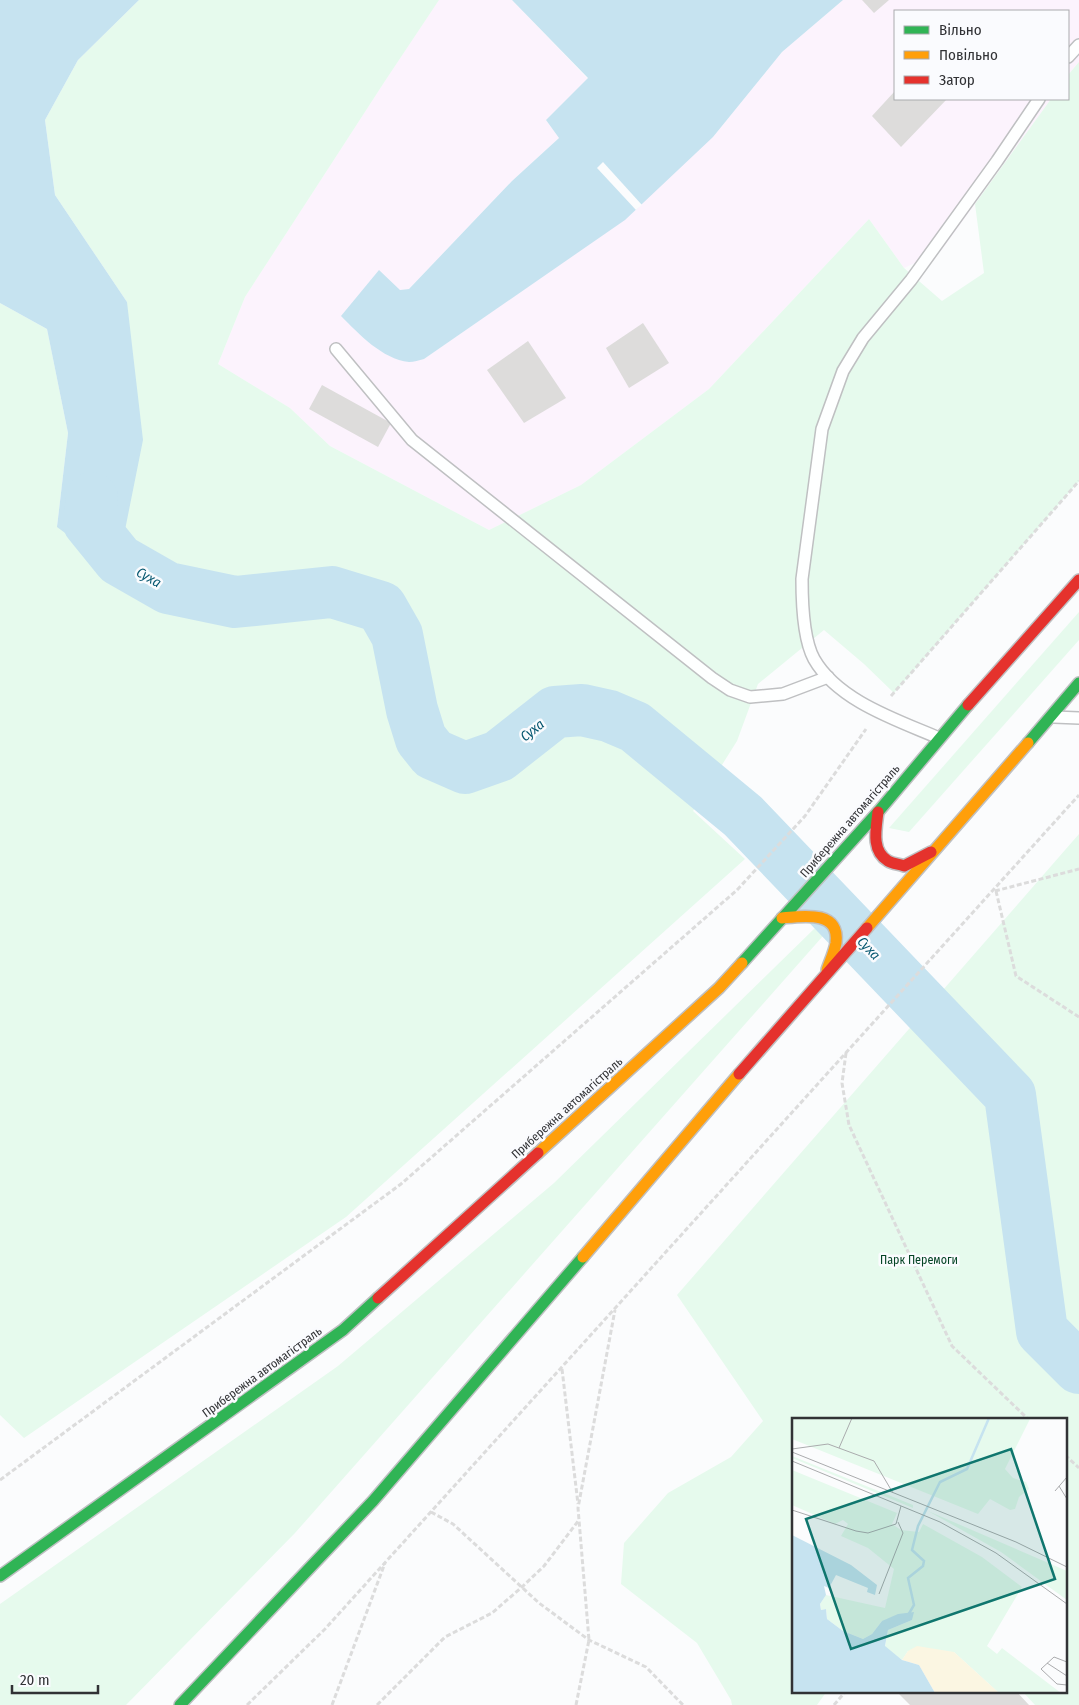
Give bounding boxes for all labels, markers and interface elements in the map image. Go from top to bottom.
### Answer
legend [894,10,1069,100]
text: Вільно [939,21,982,39]
text: Повільно [939,46,998,64]
text: Затор [939,71,975,89]
water label: Суха [133,564,164,591]
water label: Суха [517,716,548,745]
street label: Прибережна автомагістраль [797,762,903,880]
water label: Суха [854,933,884,964]
street label: Прибережна автомагістраль [509,1054,626,1162]
park label: Парк Перемоги [880,1253,958,1267]
street label: Прибережна автомагістраль [199,1324,325,1420]
inset map [792,1418,1066,1692]
scale bar [12,1662,99,1694]
text: 20 m [20,1671,50,1689]

